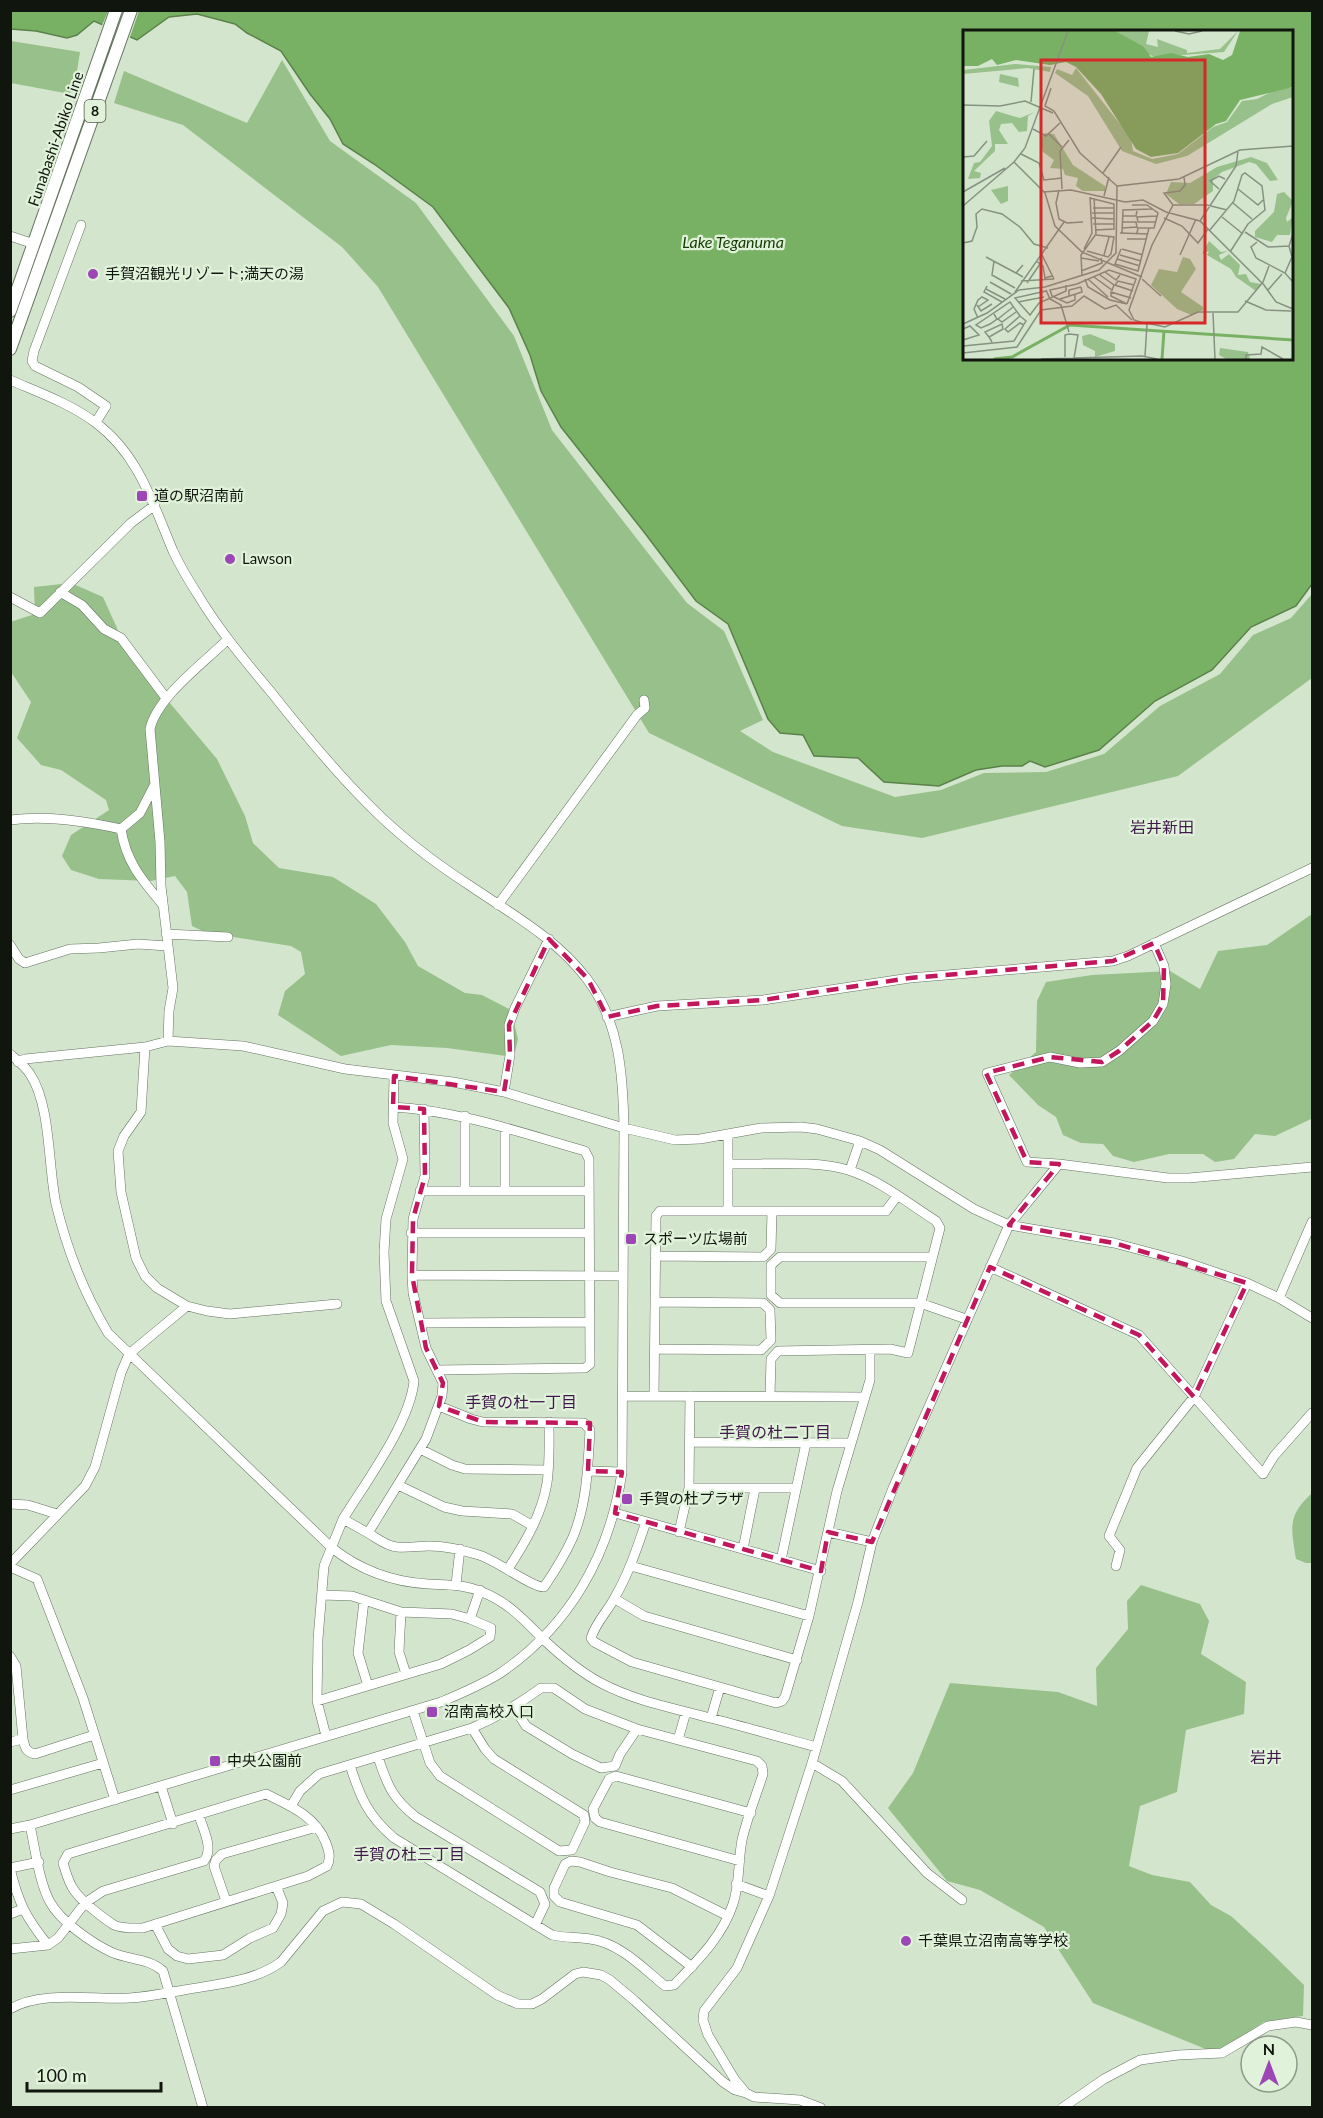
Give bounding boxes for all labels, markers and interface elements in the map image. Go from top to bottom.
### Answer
inset map [963,30,1293,360]
street label: Funabashi-Abiko Line [24,69,87,208]
road number: 8 [84,100,106,122]
water label: Lake Teganuma [682,232,784,251]
place label: 手賀沼観光リゾート;満天の湯 [105,264,304,282]
marker: 手賀沼観光リゾート;満天の湯 [86,267,100,281]
place label: 道の駅沼南前 [154,486,244,504]
marker: 道の駅沼南前 [135,489,149,503]
place label: Lawson [242,549,292,567]
marker: Lawson [223,552,237,566]
district label: 岩井新田 [1130,817,1194,836]
place label: スポーツ広場前 [643,1229,748,1247]
marker: スポーツ広場前 [624,1232,638,1246]
district label: 手賀の杜一丁目 [465,1392,577,1411]
district label: 手賀の杜二丁目 [719,1422,831,1441]
place label: 手賀の杜プラザ [639,1489,744,1507]
marker: 手賀の杜プラザ [620,1492,634,1506]
place label: 沼南高校入口 [444,1702,534,1720]
marker: 沼南高校入口 [425,1705,439,1719]
district label: 岩井 [1250,1747,1282,1766]
place label: 中央公園前 [227,1751,302,1769]
marker: 中央公園前 [208,1754,222,1768]
district label: 手賀の杜三丁目 [353,1844,465,1863]
place label: 千葉県立沼南高等学校 [918,1931,1068,1949]
marker: 千葉県立沼南高等学校 [899,1934,913,1948]
north arrow [1239,2034,1299,2094]
text: N [1263,2039,1275,2058]
scale bar [27,2055,160,2093]
text: 100 m [36,2064,87,2086]

